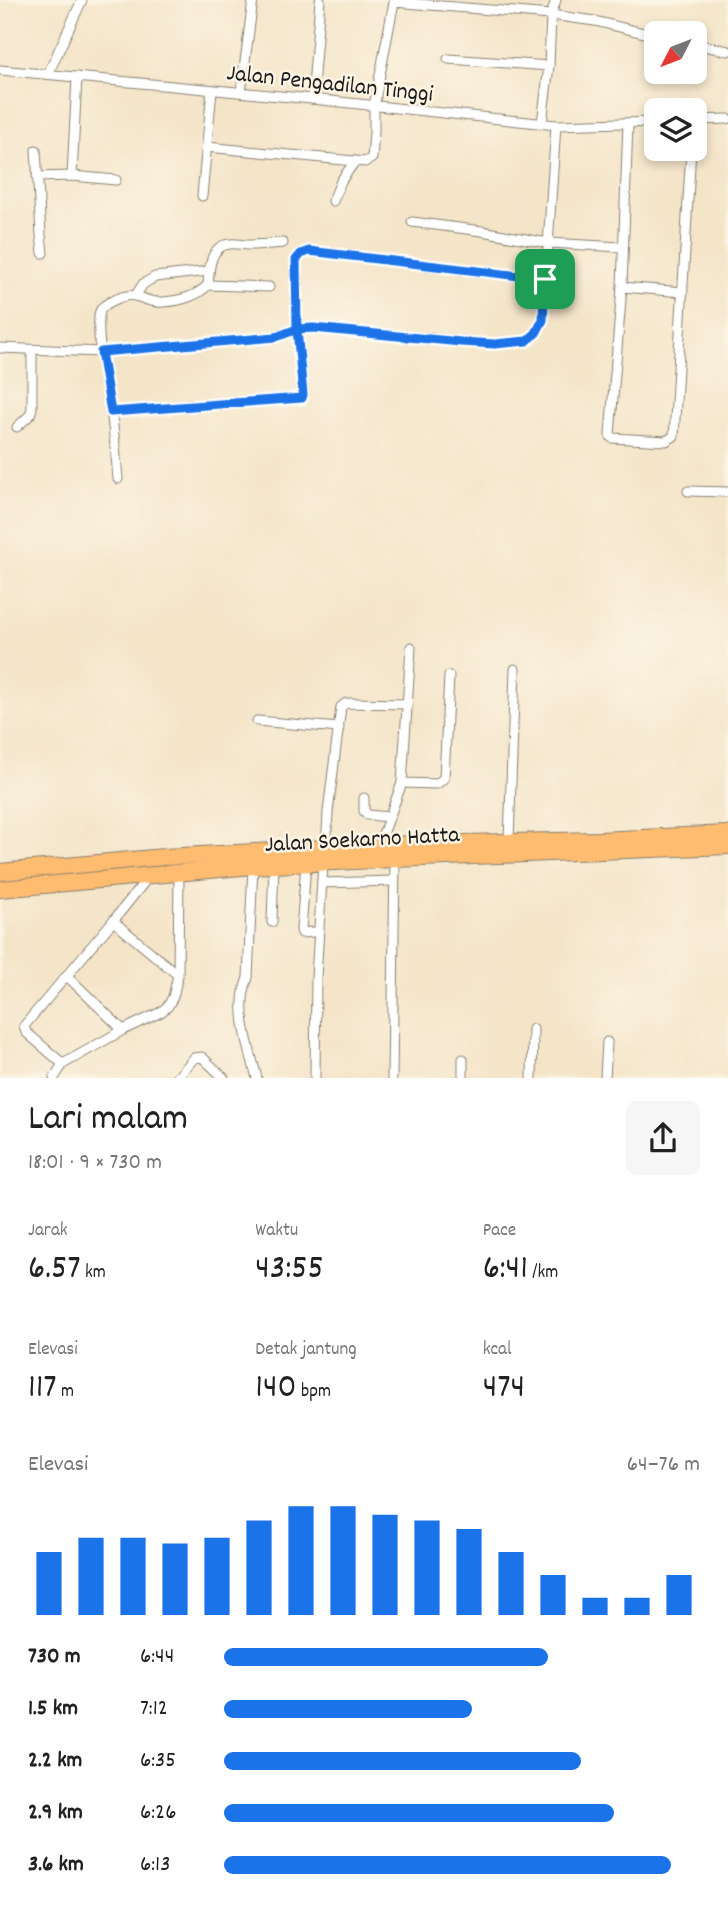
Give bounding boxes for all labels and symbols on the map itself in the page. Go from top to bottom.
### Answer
north arrow [644,21,707,84]
street label: Jalan Pengadilan Tinggi [225,57,435,113]
pin [515,249,575,309]
street label: Jalan Soekarno Hatta [264,819,461,863]

